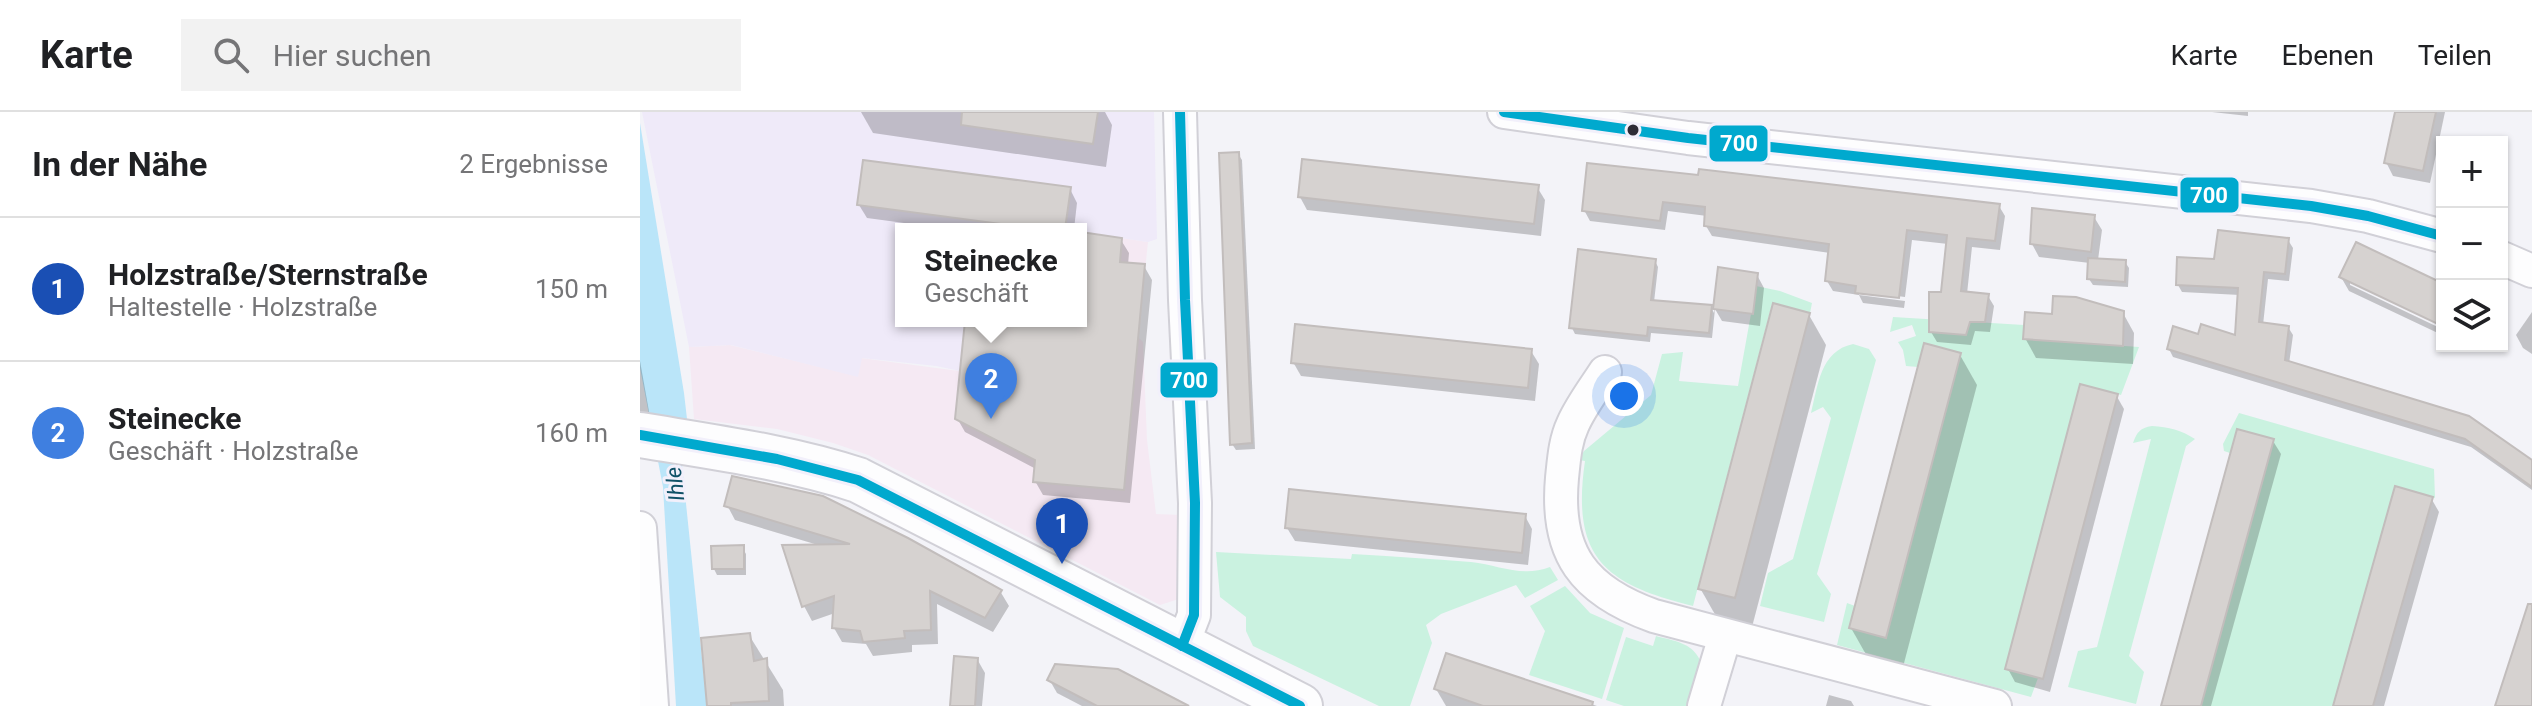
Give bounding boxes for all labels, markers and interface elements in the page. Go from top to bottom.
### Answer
search box [181,19,741,91]
text: Karte [40,33,133,77]
icon: search [209,33,253,77]
text: Hier suchen [273,38,432,73]
text: Karte [2171,39,2238,72]
text: Ebenen [2282,39,2374,72]
text: Teilen [2418,39,2492,72]
unlabelled marker [1625,122,1641,138]
line badge: 700 [1708,124,1769,163]
text: 700 [1720,131,1758,156]
map controls [2436,136,2508,352]
button: + [2436,136,2508,208]
text: In der Nähe [32,144,207,184]
text: 2 Ergebnisse [459,149,608,179]
line badge: 700 [2179,176,2240,214]
text: 700 [2190,183,2228,208]
button: − [2436,208,2508,280]
popup [895,223,1087,327]
text: Steinecke [924,243,1058,278]
text: Holzstraße/Sternstraße [108,257,428,292]
text: 1 [51,274,65,304]
text: 150 m [535,274,608,304]
text: Geschäft [924,278,1029,308]
button: layers [2436,280,2508,352]
text: Haltestelle · Holzstraße [108,292,377,322]
pin: 2 [965,353,1017,419]
line badge: 700 [1159,361,1219,399]
text: 700 [1170,368,1208,393]
your location [1604,376,1644,416]
text: Steinecke [108,401,241,436]
text: 2 [51,418,65,448]
text: 160 m [535,418,608,448]
text: Geschäft · Holzstraße [108,436,358,466]
water label: Ihle [661,466,689,502]
pin: 1 [1036,498,1088,564]

